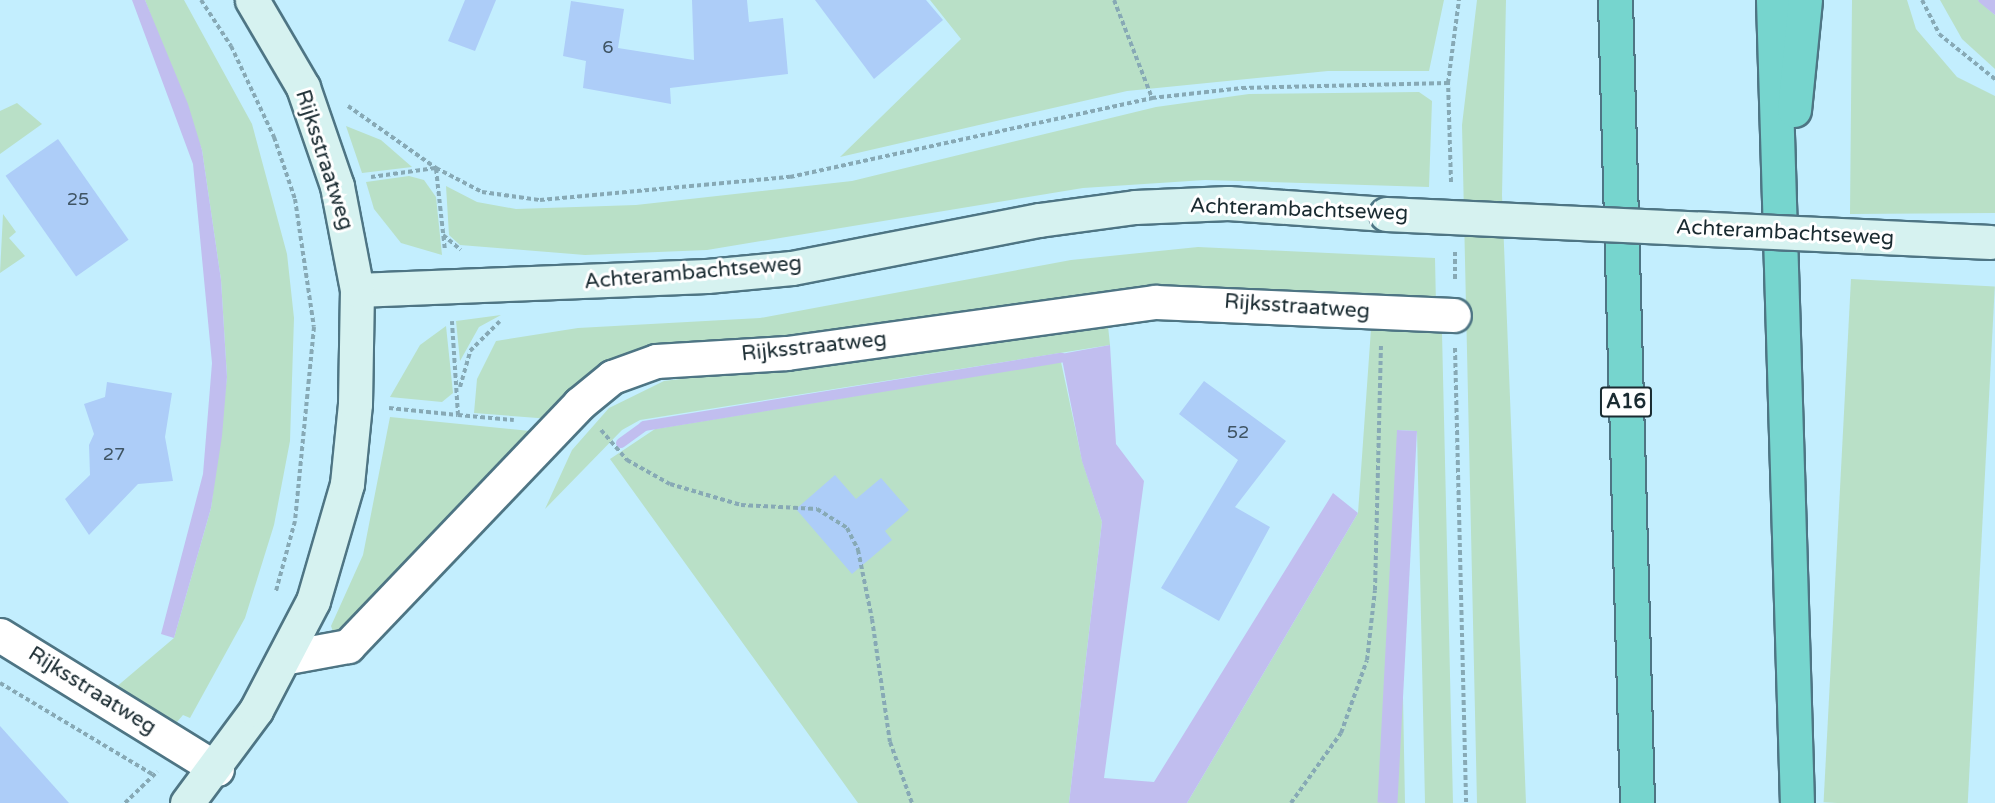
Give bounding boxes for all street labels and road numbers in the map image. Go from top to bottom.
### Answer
street label: Rijksstraatweg [289,87,359,233]
street label: Achterambachtseweg [1189,194,1409,226]
street label: Achterambachtseweg [1675,215,1895,251]
street label: Achterambachtseweg [583,251,803,295]
street label: Rijksstraatweg [1223,289,1371,325]
street label: Rijksstraatweg [740,327,888,367]
road number: A16 [1599,385,1653,419]
street label: Rijksstraatweg [23,642,161,740]

